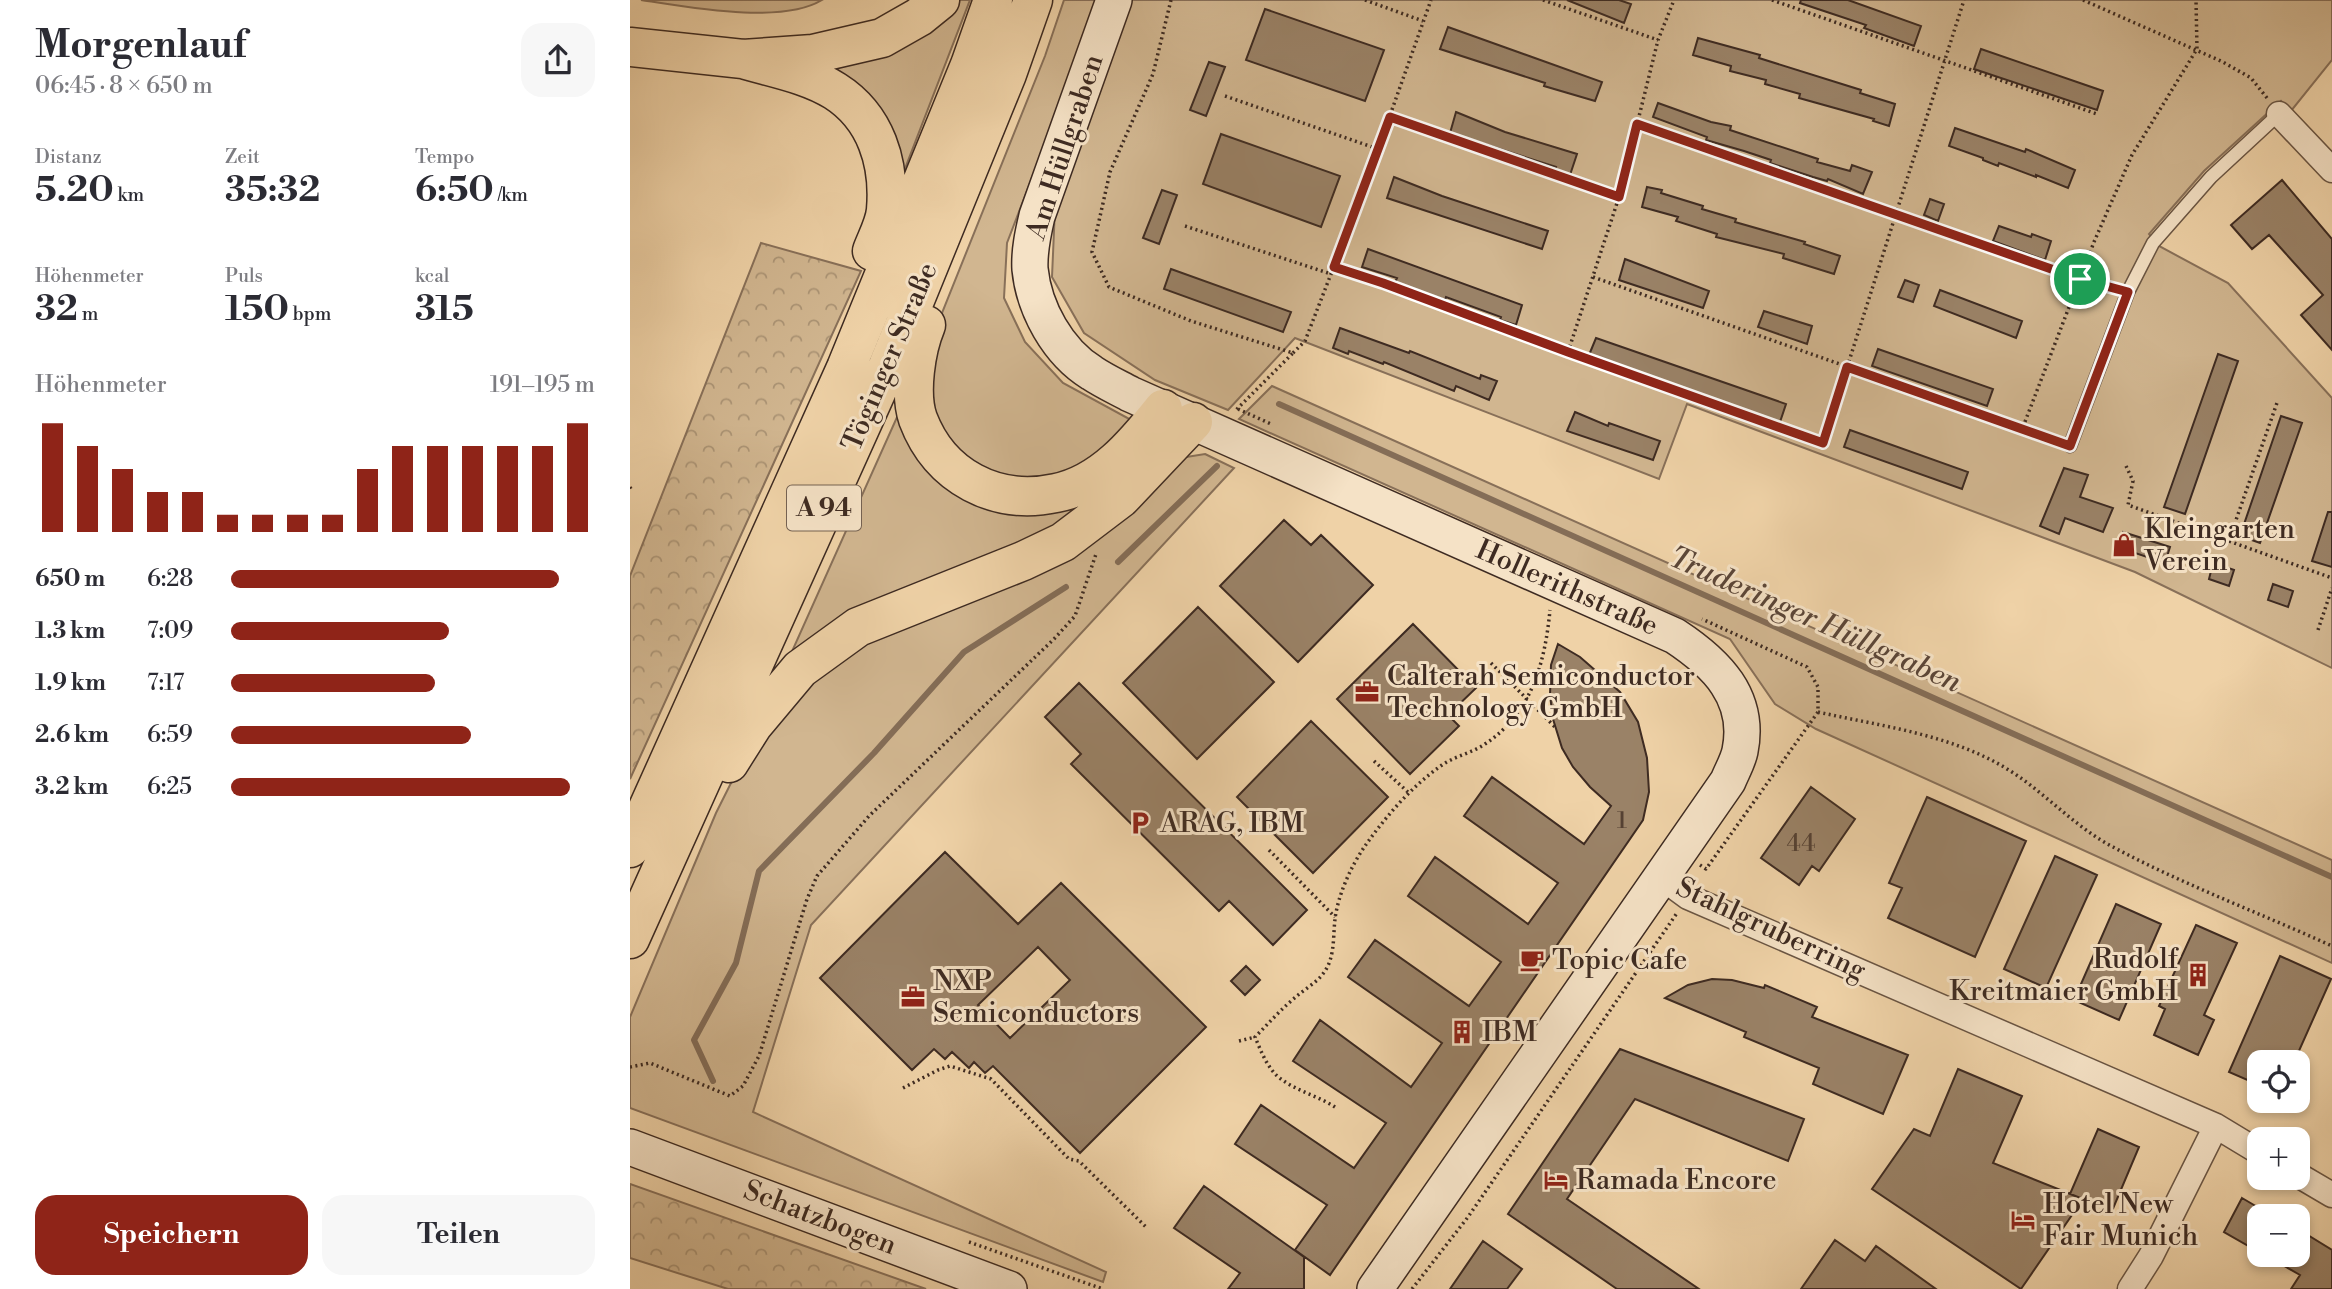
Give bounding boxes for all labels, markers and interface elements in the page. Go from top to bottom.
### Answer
text: Morgenlauf [35,22,246,69]
button: share [521,23,595,97]
street label: Am Hüllgraben [1018,50,1111,245]
text: 06:45 · 8 × 650 m [35,72,213,100]
text: Distanz [35,145,102,169]
text: Zeit [225,145,260,169]
text: Tempo [415,145,474,169]
text: 5.20 [35,169,114,212]
text: 35:32 [225,169,320,212]
text: 6:50 [415,169,494,212]
text: km [114,183,144,207]
text: /km [494,183,528,207]
pin [2050,249,2110,309]
street label: Töginger Straße [835,257,945,457]
icon: arrive [2061,260,2099,298]
text: Höhenmeter [35,264,144,288]
text: Puls [225,264,263,288]
text: kcal [415,264,449,288]
text: 32 [35,288,78,331]
text: 150 [225,288,289,331]
text: 315 [415,288,474,331]
text: m [78,302,99,326]
text: bpm [289,302,331,326]
text: Höhenmeter [35,371,167,399]
text: 191–195 m [490,371,595,399]
road number: A 94 [787,486,861,530]
place label: Kleingarten Verein [2143,512,2295,579]
shop icon: Kleingarten Verein [2110,531,2138,559]
street label: Hollerithstraße [1470,532,1664,644]
water label: Truderinger Hüllgraben [1663,538,1967,702]
text: 650 m [35,565,105,593]
text: 6:28 [147,565,193,593]
text: 1.3 km [35,617,105,645]
text: 7:09 [147,617,193,645]
place label: Calterah Semiconductor Technology GmbH [1387,659,1695,726]
text: 1.9 km [35,669,106,697]
text: 7:17 [147,669,184,697]
office icon: Calterah Semiconductor Technology GmbH [1353,678,1381,706]
text: 2.6 km [35,721,109,749]
text: 6:59 [147,721,193,749]
text: 3.2 km [35,773,108,801]
text: 6:25 [147,773,192,801]
place label: ARAG, IBM [1159,806,1304,841]
house number: 1 [1617,806,1628,836]
parking icon: ARAG, IBM [1126,809,1154,837]
house number: 44 [1786,829,1816,859]
street label: Stahlgruberring [1671,870,1872,988]
place label: Rudolf Kreitmaier GmbH [1949,942,2180,1009]
place label: Topic Cafe [1552,943,1687,978]
cafe icon: Topic Cafe [1518,946,1546,974]
building icon: Rudolf Kreitmaier GmbH [2184,961,2212,989]
place label: NXP Semiconductors [933,964,1139,1031]
office icon: NXP Semiconductors [899,983,927,1011]
place label: IBM [1482,1015,1537,1050]
building icon: IBM [1448,1018,1476,1046]
map controls [2247,1050,2310,1267]
button: locate [2247,1050,2310,1113]
button: + [2247,1127,2310,1190]
place label: Ramada Encore [1576,1163,1777,1198]
hotel icon: Ramada Encore [1542,1166,1570,1194]
street label: Schatzbogen [739,1173,902,1263]
place label: Hotel New Fair Munich [2043,1187,2198,1254]
button: Speichern [35,1195,308,1275]
button: Teilen [322,1195,595,1275]
button: − [2247,1204,2310,1267]
hotel icon: Hotel New Fair Munich [2009,1206,2037,1234]

